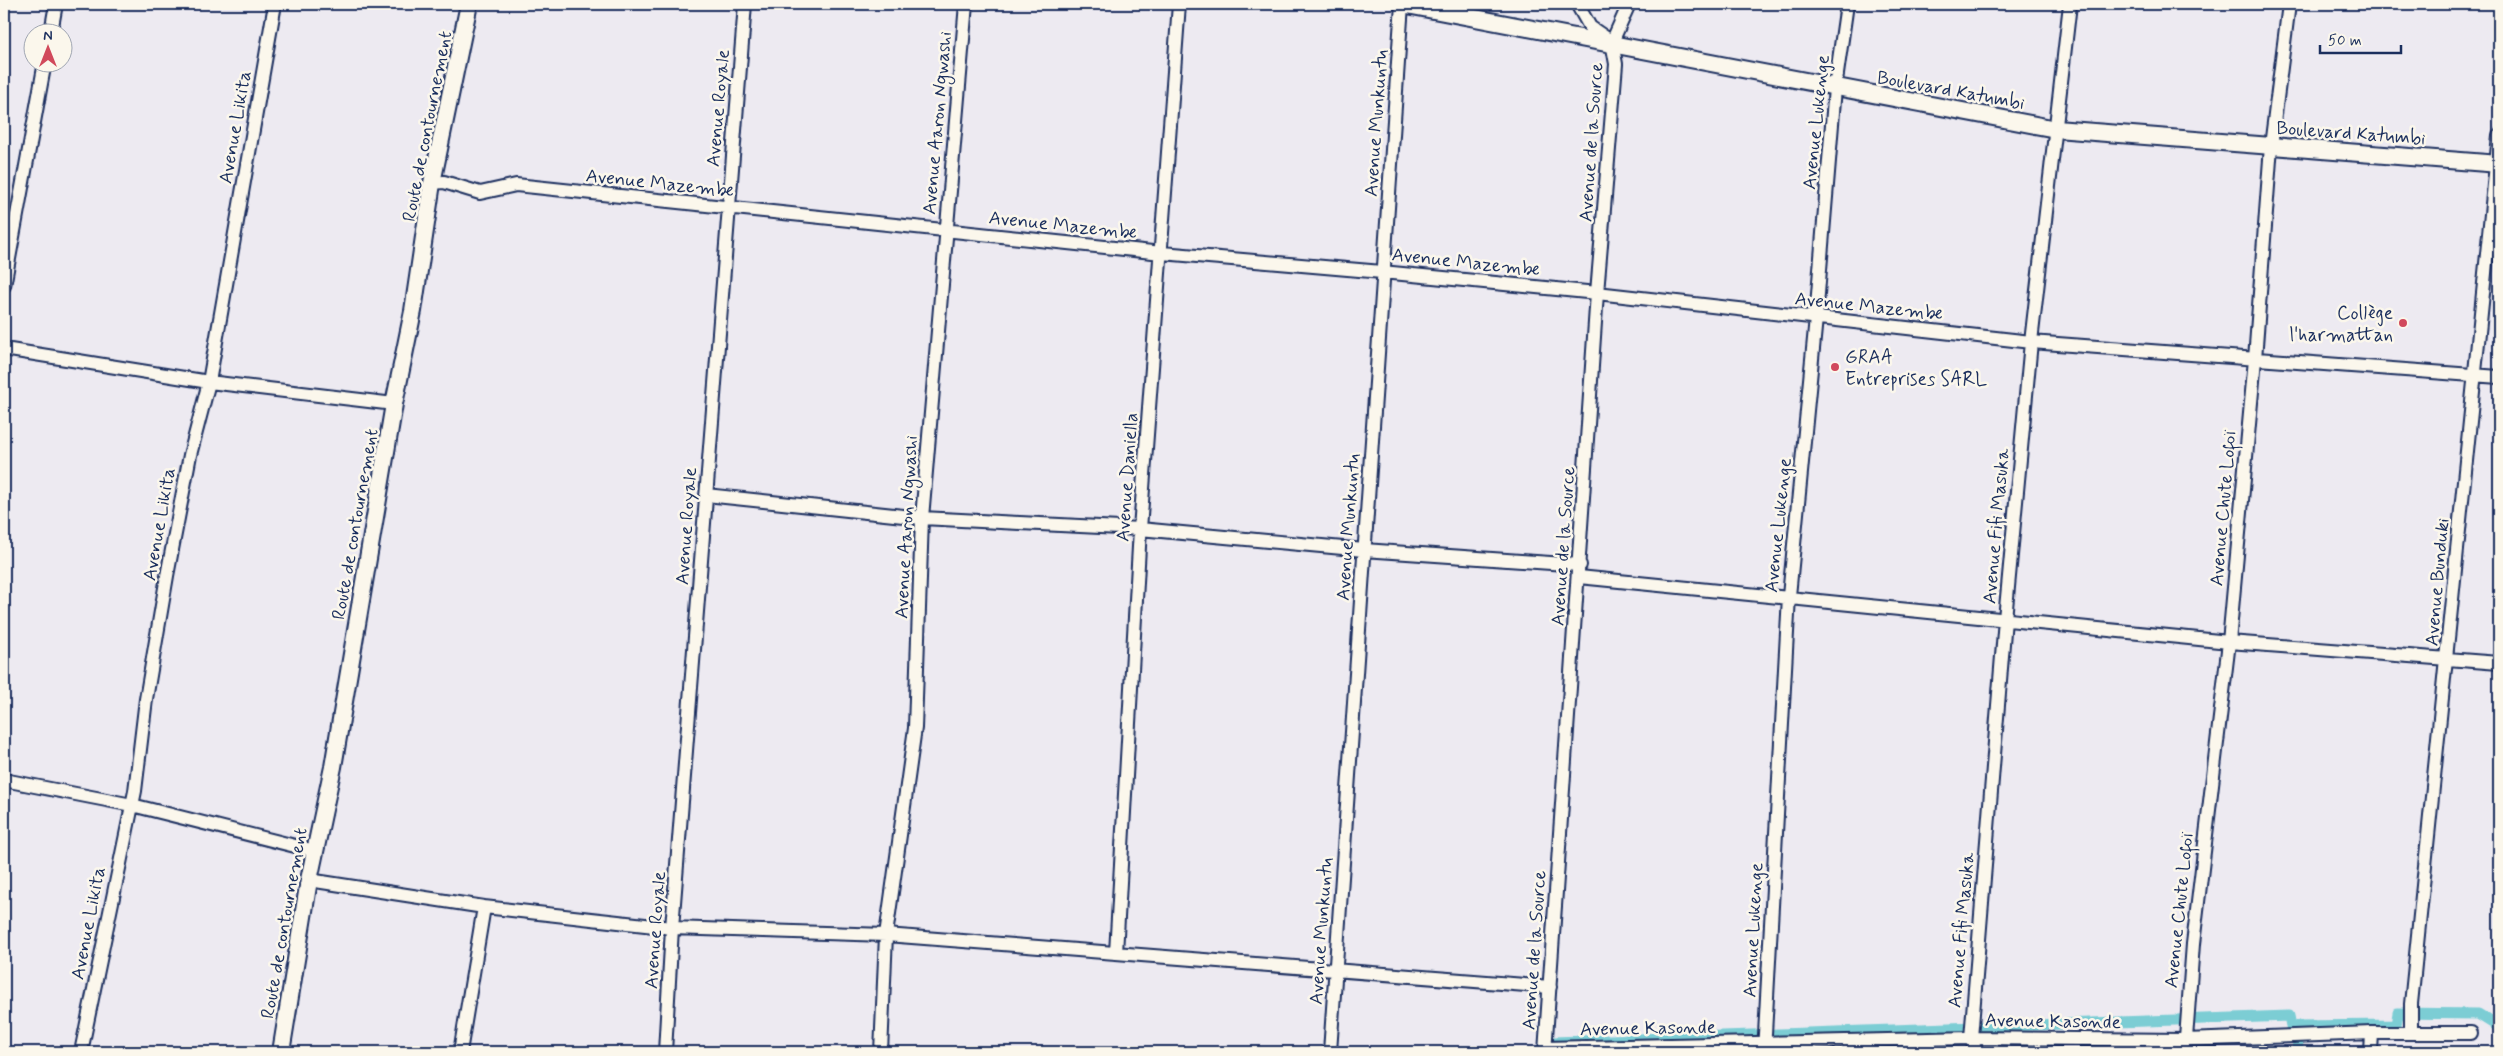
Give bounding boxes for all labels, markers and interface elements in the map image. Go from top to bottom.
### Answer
north arrow [22,22,72,72]
scale bar [2320,22,2402,54]
text: N [43,27,53,45]
street label: Route de contournement [397,29,458,224]
street label: Avenue Aaron Ngwashi [917,31,960,216]
text: 50 m [2328,31,2362,51]
street label: Avenue Royale [701,48,736,168]
street label: Avenue Munkuntu [1359,49,1394,197]
street label: Avenue Lukenge [1797,54,1837,191]
street label: Avenue de la Source [1573,61,1610,223]
street label: Boulevard Katumbi [1875,65,2027,116]
street label: Avenue Likita [213,69,258,186]
street label: Boulevard Katumbi [2275,116,2426,151]
street label: Avenue Mazembe [585,163,735,204]
street label: Avenue Mazembe [988,205,1138,246]
street label: Avenue Mazembe [1391,242,1541,283]
street label: Avenue Mazembe [1794,286,1944,327]
place label: Collège l'harmattan [2289,301,2393,348]
marker: Collège l'harmattan [2397,317,2409,329]
place label: GRAA Entreprises SARL [1845,345,1987,392]
marker: GRAA Entreprises SARL [1829,361,1841,373]
street label: Avenue Daniella [1111,412,1144,542]
street label: Route de contournement [326,427,385,622]
street label: Avenue Chute Lofoï [2204,428,2246,587]
street label: Avenue Aaron Ngwashi [889,435,926,620]
street label: Avenue Fifi Masuka [1977,447,2016,605]
street label: Avenue Munkuntu [1331,453,1366,601]
street label: Avenue Lukenge [1759,457,1799,594]
street label: Avenue de la Source [1545,465,1582,627]
street label: Avenue Likita [137,466,182,583]
street label: Avenue Royale [670,467,703,586]
street label: Avenue Bunduki [2419,517,2456,647]
street label: Route de contournement [255,826,314,1021]
street label: Avenue Chute Lofoï [2159,830,2203,990]
street label: Avenue Fifi Masuka [1942,851,1981,1009]
street label: Avenue Munkuntu [1304,857,1339,1005]
street label: Avenue Lukenge [1737,862,1771,998]
street label: Avenue Likita [65,865,112,982]
street label: Avenue de la Source [1516,869,1553,1031]
street label: Avenue Royale [639,871,672,990]
street label: Avenue Kasonde [1985,1008,2121,1035]
street label: Avenue Kasonde [1580,1015,1716,1042]

